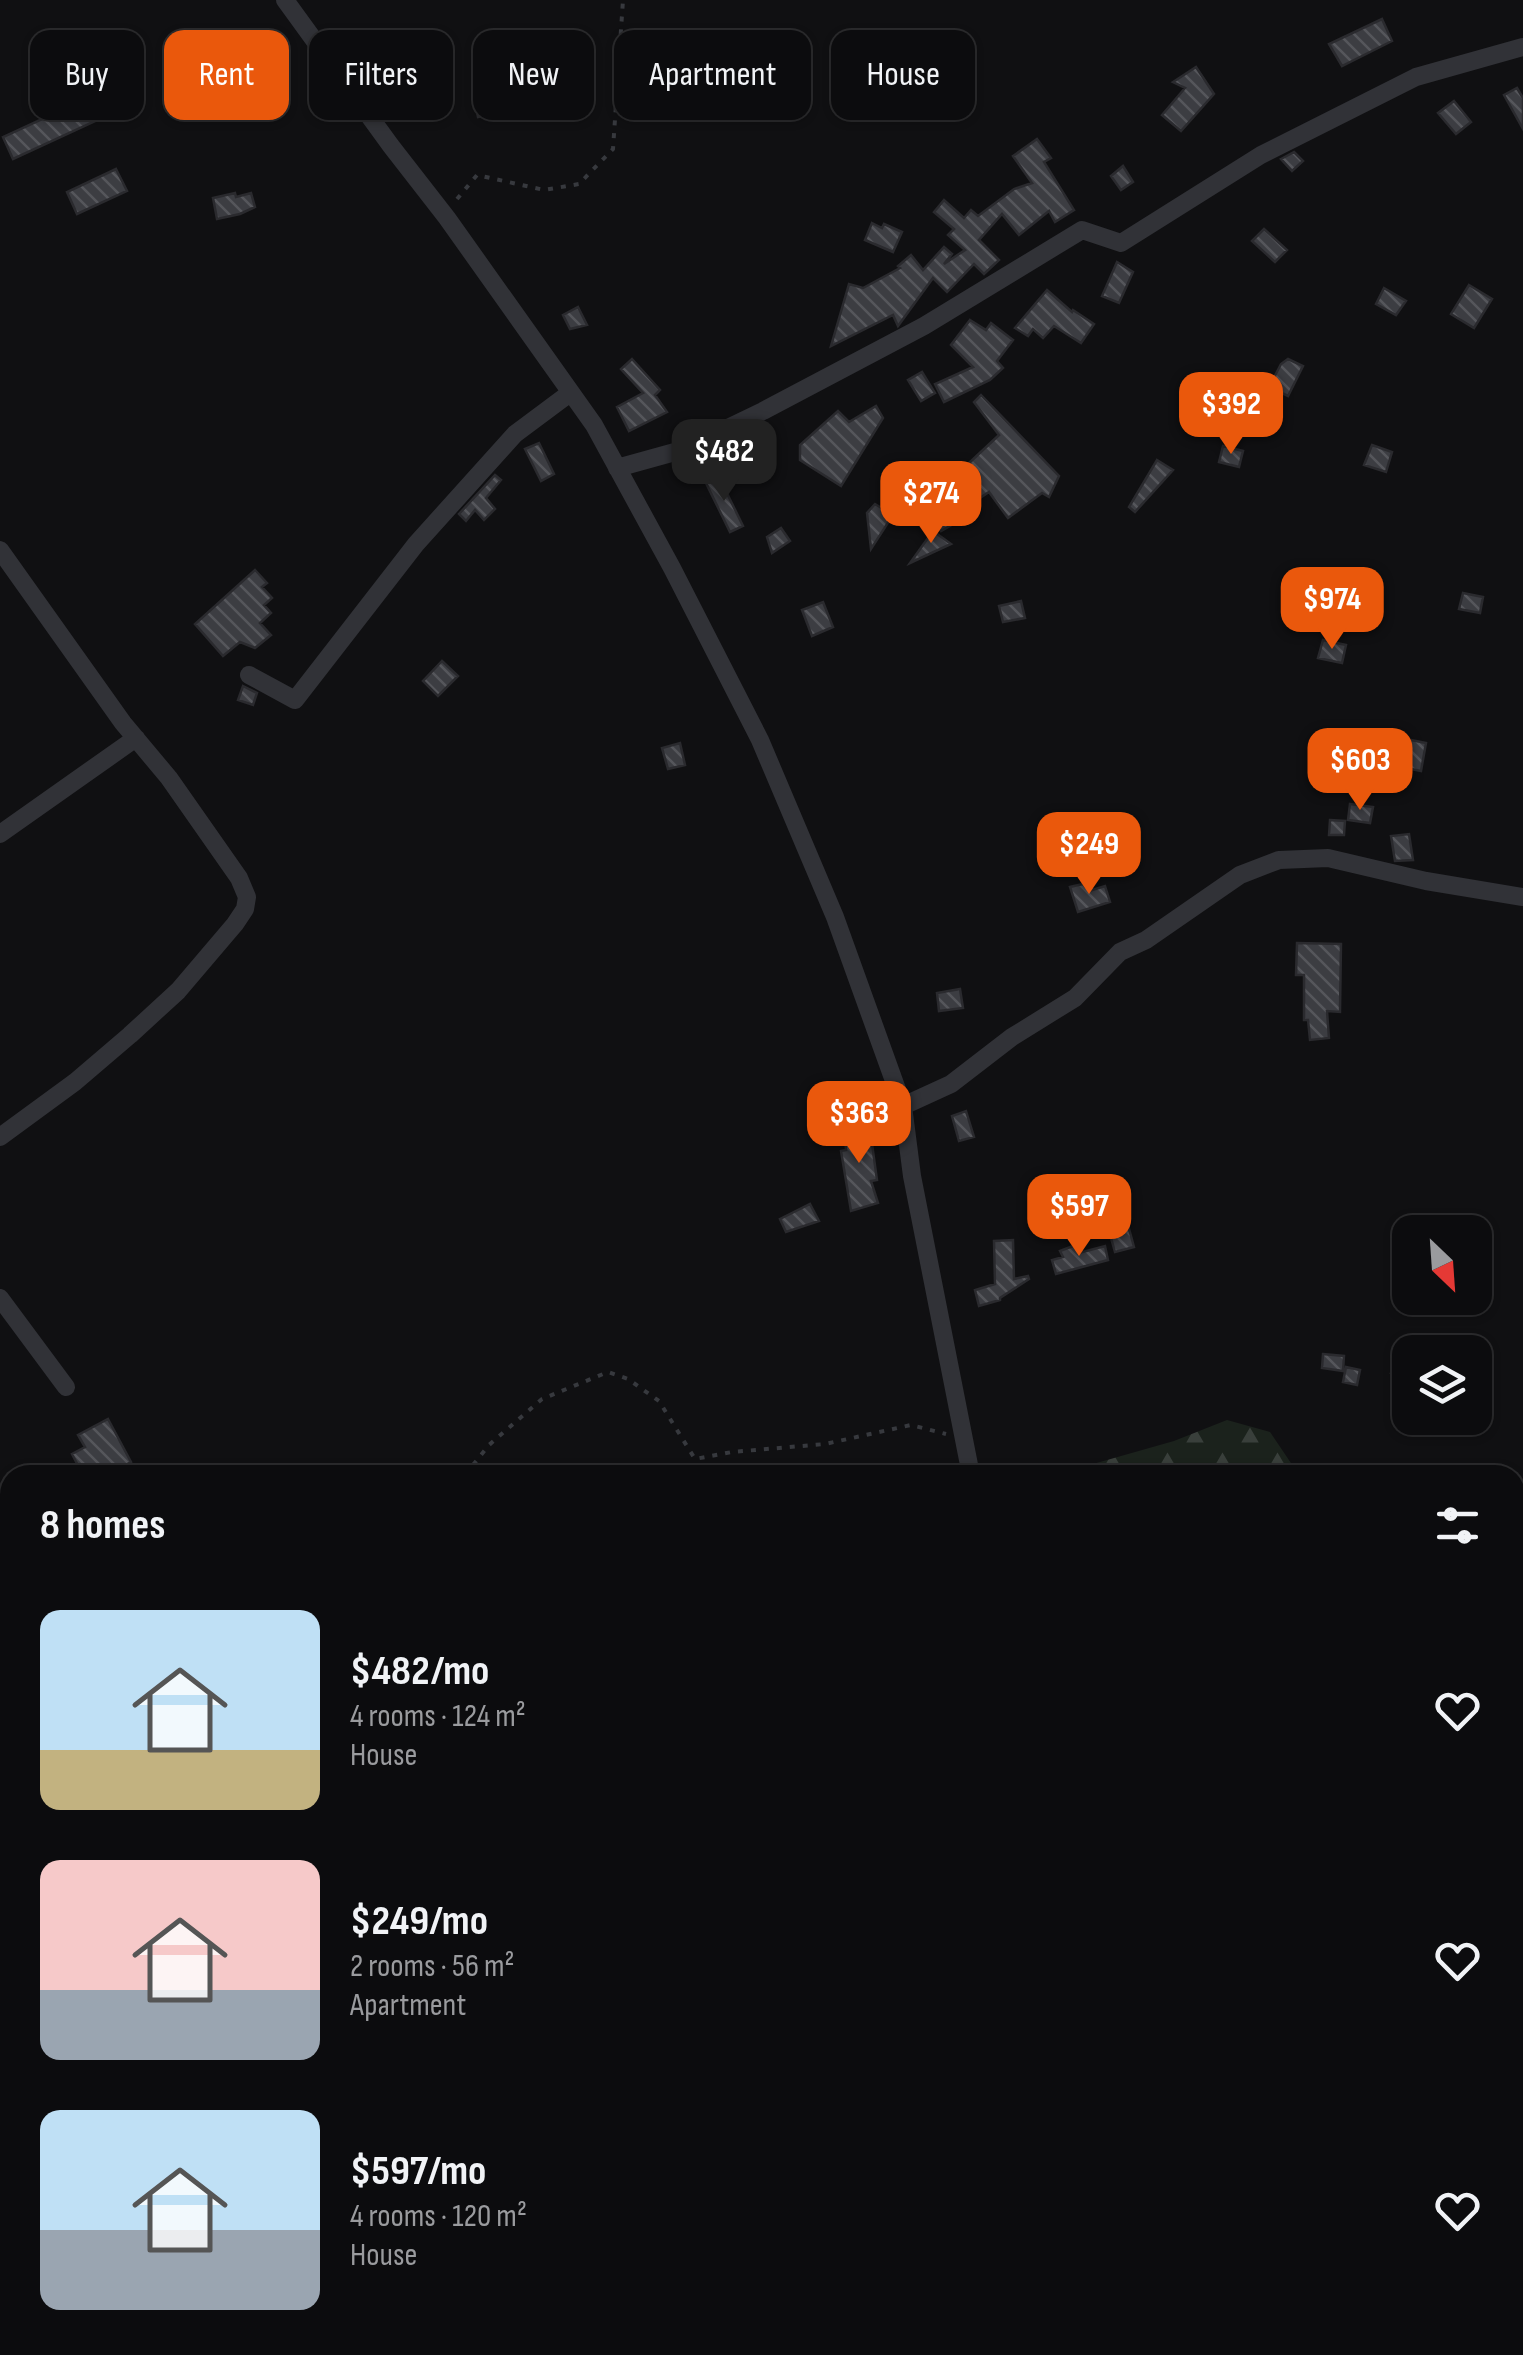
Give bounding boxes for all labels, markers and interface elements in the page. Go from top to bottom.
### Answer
chip: Buy [30,30,144,120]
chip: Rent [164,30,289,120]
chip: Filters [309,30,453,120]
chip: New [473,30,594,120]
chip: Apartment [614,30,811,120]
chip: House [831,30,975,120]
pin: $392 [1172,372,1290,457]
text: $392 [1201,385,1261,424]
pin: $482 [665,419,783,504]
text: $482 [694,432,754,471]
pin: $274 [872,461,990,546]
text: $274 [902,474,960,513]
pin: $974 [1273,567,1391,652]
text: $974 [1303,580,1361,619]
pin: $603 [1301,728,1419,813]
text: $603 [1330,741,1391,780]
pin: $249 [1030,812,1148,897]
text: $249 [1059,825,1119,864]
pin: $363 [800,1081,918,1166]
text: $363 [829,1094,889,1133]
pin: $597 [1020,1174,1138,1259]
text: $597 [1049,1187,1109,1226]
north arrow [1392,1215,1492,1315]
map controls [1392,1215,1492,1435]
button: layers [1392,1335,1492,1435]
icon: filters [1430,1498,1485,1553]
text: 8 homes [40,1500,165,1551]
text: $482/mo [350,1646,489,1697]
icon: home [120,1650,240,1770]
icon: heart [1430,1683,1485,1738]
text: 4 rooms · 124 m² [350,1697,526,1736]
text: House [350,1736,417,1775]
text: $249/mo [350,1896,488,1947]
icon: home [120,1900,240,2020]
icon: heart [1430,1933,1485,1988]
text: 2 rooms · 56 m² [350,1947,515,1986]
text: Apartment [350,1986,466,2025]
text: $597/mo [350,2146,486,2197]
icon: home [120,2150,240,2270]
icon: heart [1430,2183,1485,2238]
text: 4 rooms · 120 m² [350,2197,527,2236]
text: House [350,2236,417,2275]

